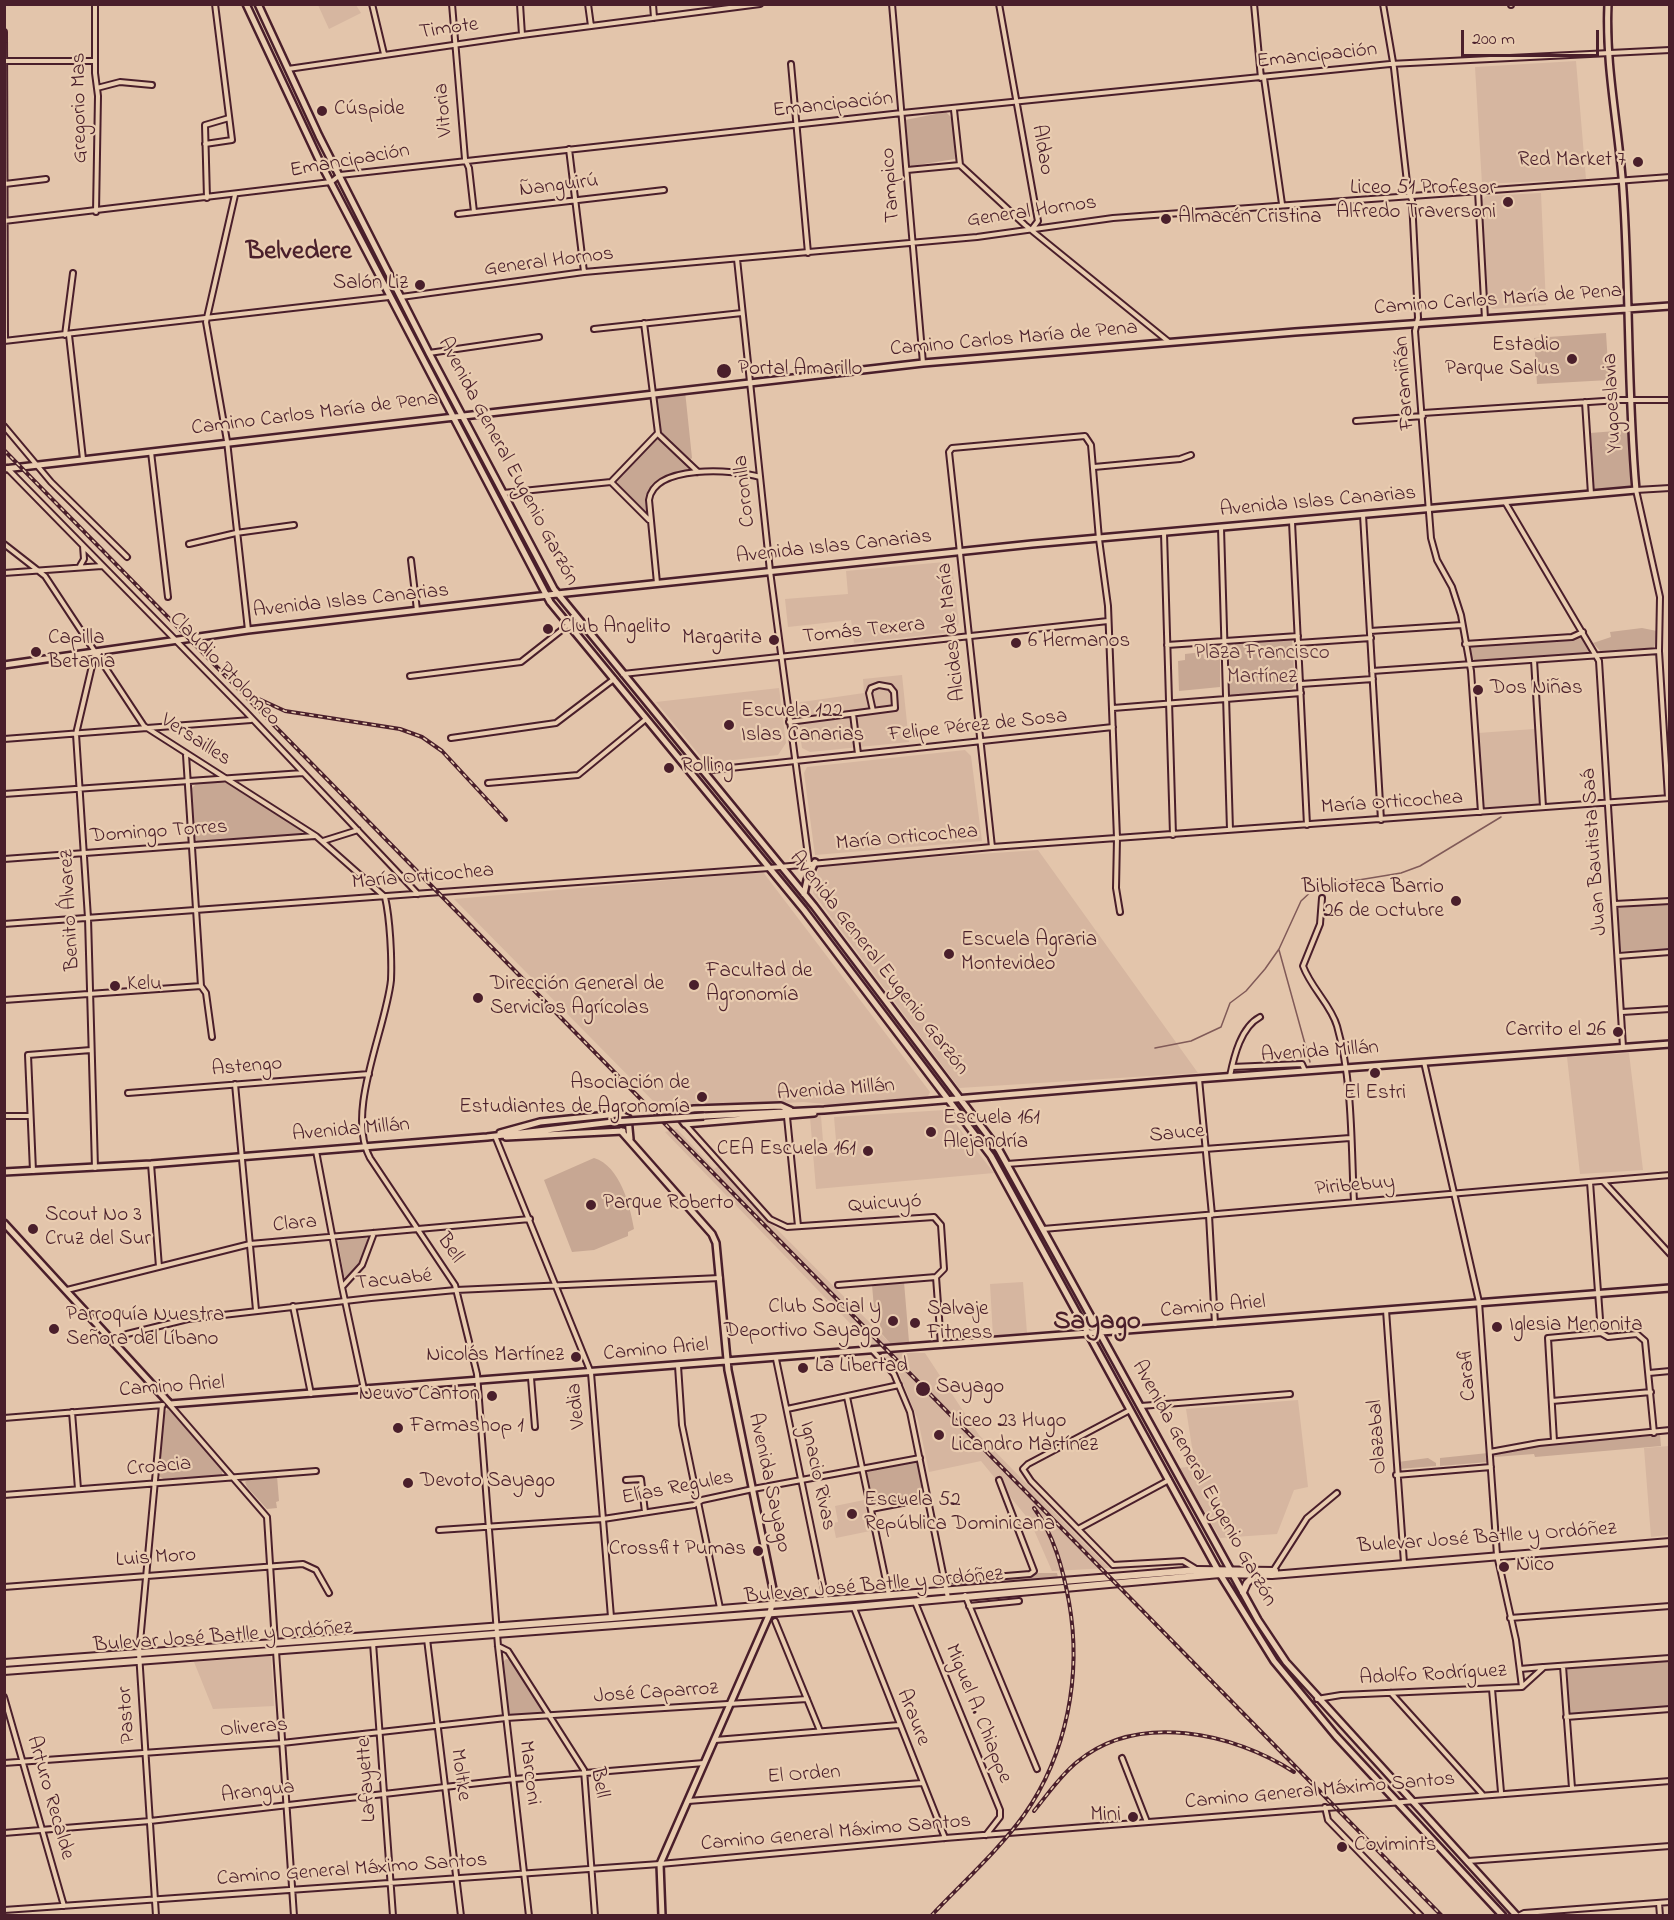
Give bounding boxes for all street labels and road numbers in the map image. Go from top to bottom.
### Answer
street label: Timote [418,13,480,47]
street label: Emancipación [1256,38,1378,76]
street label: Gregorio Mas [67,52,95,164]
street label: Vitoria [430,82,460,138]
street label: Emancipación [772,87,894,125]
street label: Aldao [1024,123,1058,177]
street label: Emancipación [288,139,412,185]
street label: Tampico [877,147,907,223]
street label: Ñanguirú [518,170,600,204]
street label: General Hornos [966,191,1098,235]
street label: General Hornos [483,243,615,283]
street label: Camino Carlos María de Pena [1373,280,1623,322]
street label: Camino Carlos María de Pena [889,317,1139,363]
street label: Avenida General Eugenio Garzón [431,334,583,590]
street label: Faramiñán [1390,335,1422,431]
street label: Yugoeslavia [1599,352,1629,454]
street label: Camino Carlos María de Pena [190,387,440,443]
street label: Coronilla [730,454,762,528]
street label: Avenida Islas Canarias [1219,482,1417,524]
street label: Avenida Islas Canarias [735,525,933,571]
street label: Alcides de María [933,562,973,702]
street label: Avenida Islas Canarias [252,579,450,625]
street label: Claudio Ptolomeo [163,608,285,732]
street label: Tomás Texera [801,613,927,651]
street label: Felipe Pérez de Sosa [887,705,1069,749]
street label: Versailles [155,709,235,773]
street label: Juan Bautista Saá [1578,768,1614,936]
street label: María Orticochea [1320,786,1464,822]
street label: Domingo Torres [89,816,229,850]
street label: María Orticochea [835,820,979,858]
street label: Avenida General Eugenio Garzón [783,847,973,1081]
street label: Benito Álvarez [55,849,87,971]
street label: María Orticochea [351,859,495,897]
street label: Avenida Millán [1260,1036,1380,1070]
street label: Astengo [211,1052,283,1084]
street label: Avenida Millán [776,1074,896,1108]
street label: Avenida Millán [291,1113,411,1149]
street label: Sauce [1148,1120,1206,1150]
street label: Piribebuy [1314,1171,1396,1203]
street label: Quicuyó [847,1190,923,1220]
street label: Clara [272,1211,318,1239]
street label: Bell [430,1229,468,1269]
street label: Tacuabé [355,1264,433,1298]
street label: Camino Ariel [1159,1291,1267,1325]
street label: Camino Ariel [602,1334,710,1368]
street label: Carafi [1455,1346,1483,1402]
street label: Avenida General Eugenio Garzón [1125,1357,1281,1611]
street label: Camino Ariel [118,1372,226,1404]
street label: Vedia [563,1382,593,1430]
street label: Olazabal [1364,1399,1394,1475]
street label: Avenida Sayago [741,1411,795,1555]
street label: Ignacio Rivas [792,1419,840,1533]
street label: Croacia [126,1453,192,1483]
street label: Elías Regules [620,1466,736,1512]
street label: Bulevar José Batlle y Ordóñez [1357,1517,1617,1561]
street label: Luis Moro [115,1544,197,1574]
street label: Bulevar José Batlle y Ordóñez [744,1563,1004,1611]
street label: Bulevar José Batlle y Ordóñez [93,1616,353,1660]
street label: Miguel A. Chiappe [938,1641,1016,1787]
street label: Adolfo Rodríguez [1359,1660,1507,1692]
street label: José Caparroz [593,1677,719,1711]
street label: Pastor [113,1685,143,1745]
street label: Araure [889,1686,935,1750]
street label: Oliveras [219,1713,289,1745]
street label: Arturo Recalde [19,1733,79,1863]
street label: Lafayette [352,1737,384,1823]
street label: Marconi [512,1739,544,1807]
street label: Moltke [443,1747,475,1803]
street label: El Orden [767,1761,841,1791]
street label: Bell [583,1766,613,1800]
street label: Camino General Máximo Santos [1184,1768,1456,1816]
street label: Arangua [220,1776,296,1810]
street label: Camino General Máximo Santos [700,1810,972,1858]
street label: Camino General Máximo Santos [216,1849,488,1893]

